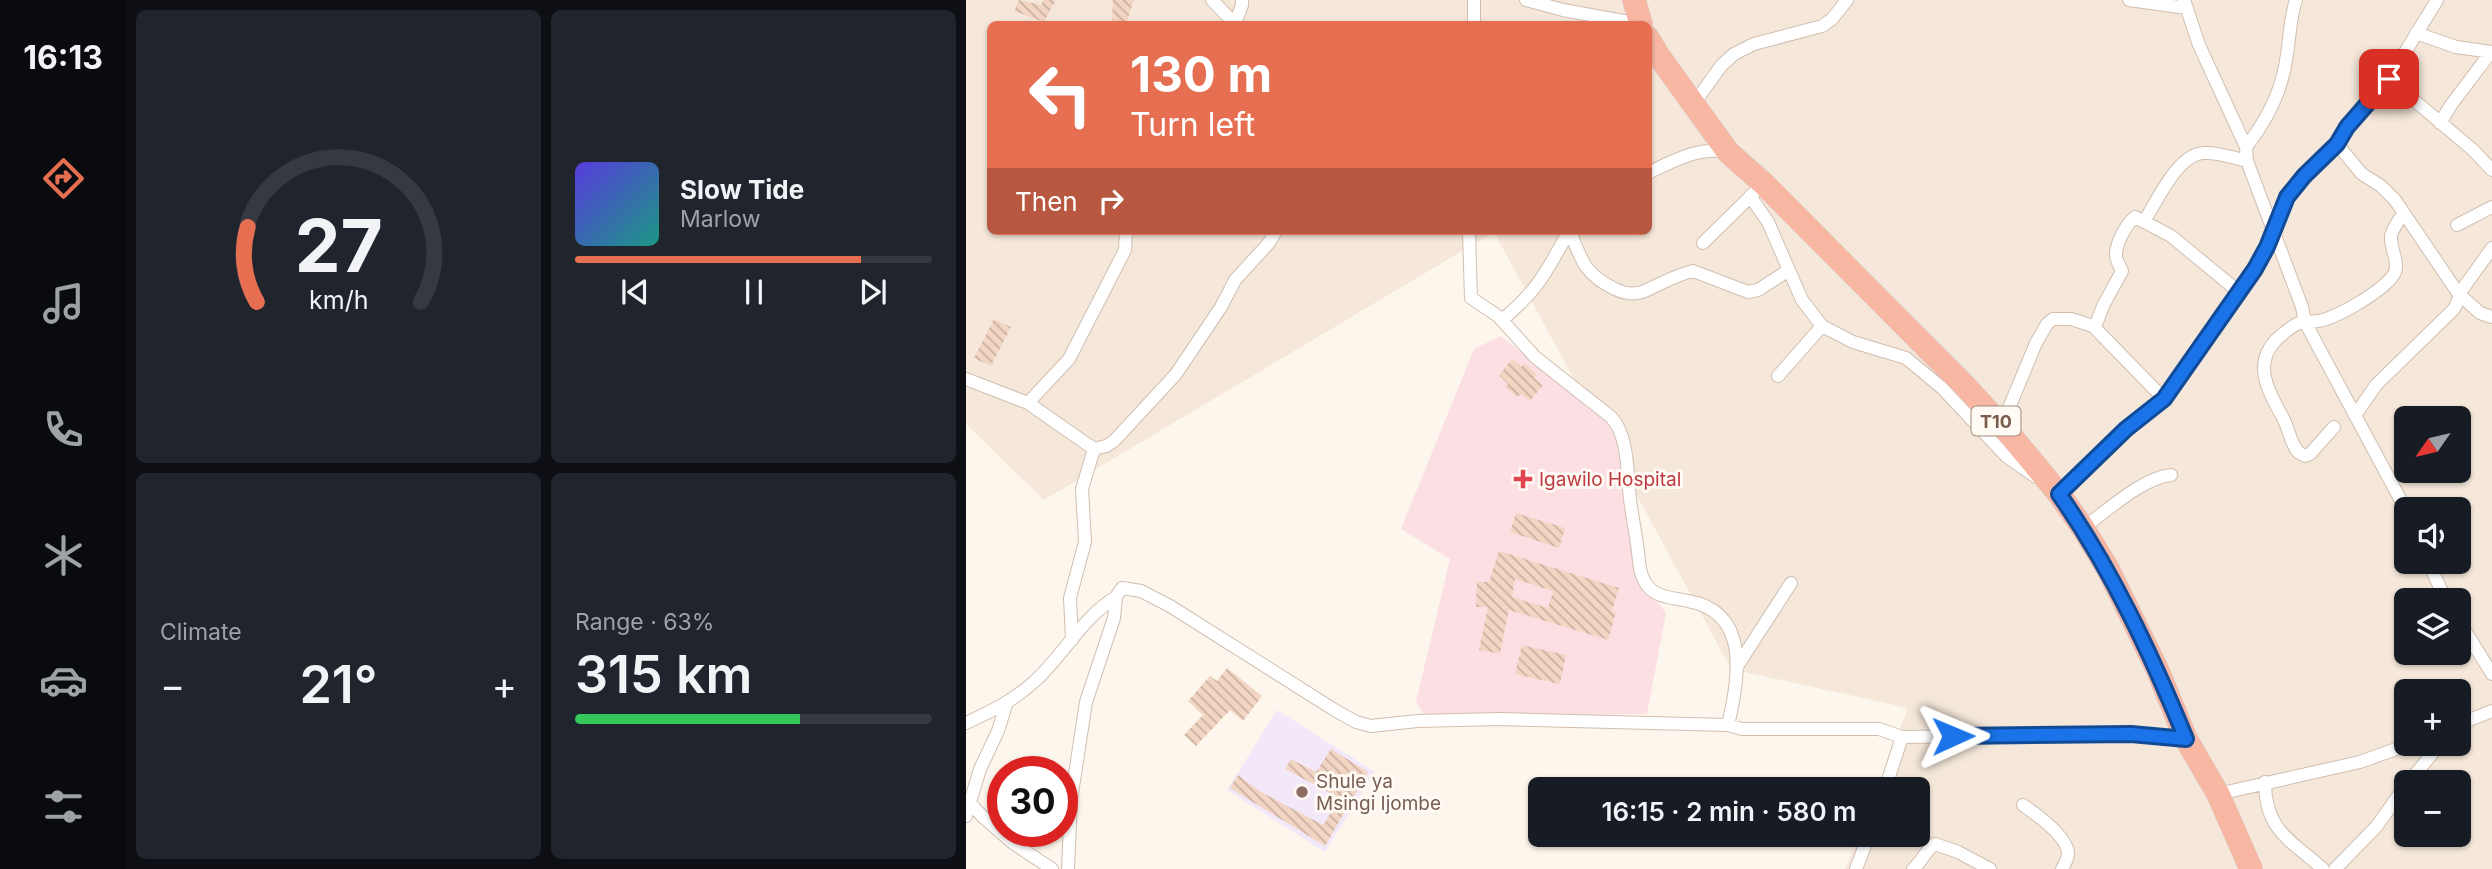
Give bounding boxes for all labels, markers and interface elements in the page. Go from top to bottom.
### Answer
text: 16:13 [23,38,103,77]
text: 130 m [1130,45,1272,104]
icon: left [1015,49,1106,140]
pin [2359,49,2419,109]
icon: arrive [2370,60,2408,98]
text: Turn left [1130,105,1255,144]
icon: directions [39,154,88,203]
text: Slow Tide [680,174,804,205]
icon: right [1092,182,1130,220]
text: Then [1015,186,1078,217]
text: 27 [294,202,383,291]
text: Marlow [680,205,760,233]
icon: previous [616,273,654,311]
icon: pause [735,273,773,311]
icon: next [854,273,892,311]
icon: music [39,279,88,328]
text: km/h [309,285,368,315]
icon: phone [39,405,88,454]
north arrow [2394,406,2471,483]
map controls [2394,406,2471,847]
road number: T10 [1972,407,2020,436]
place label: Igawilo Hospital [1539,468,1681,491]
marker: Igawilo Hospital [1513,469,1533,489]
button: sound [2394,497,2471,574]
icon: climate [39,531,88,580]
button: layers [2394,588,2471,665]
text: Range · 63% [575,608,714,636]
text: Climate [160,618,242,646]
text: 315 km [575,643,752,706]
text: 21° [299,653,378,716]
icon: car [39,656,88,705]
text: − [160,662,185,708]
text: + [492,662,517,708]
button: + [2394,679,2471,756]
position arrow [1916,699,1990,773]
speed limit sign: 30 [987,756,1078,847]
place label: Shule ya Msingi Ijombe [1316,770,1441,815]
button: − [2394,770,2471,847]
icon: filters [39,782,88,831]
marker: Shule ya Msingi Ijombe [1294,784,1310,800]
text: 16:15 · 2 min · 580 m [1601,796,1857,827]

